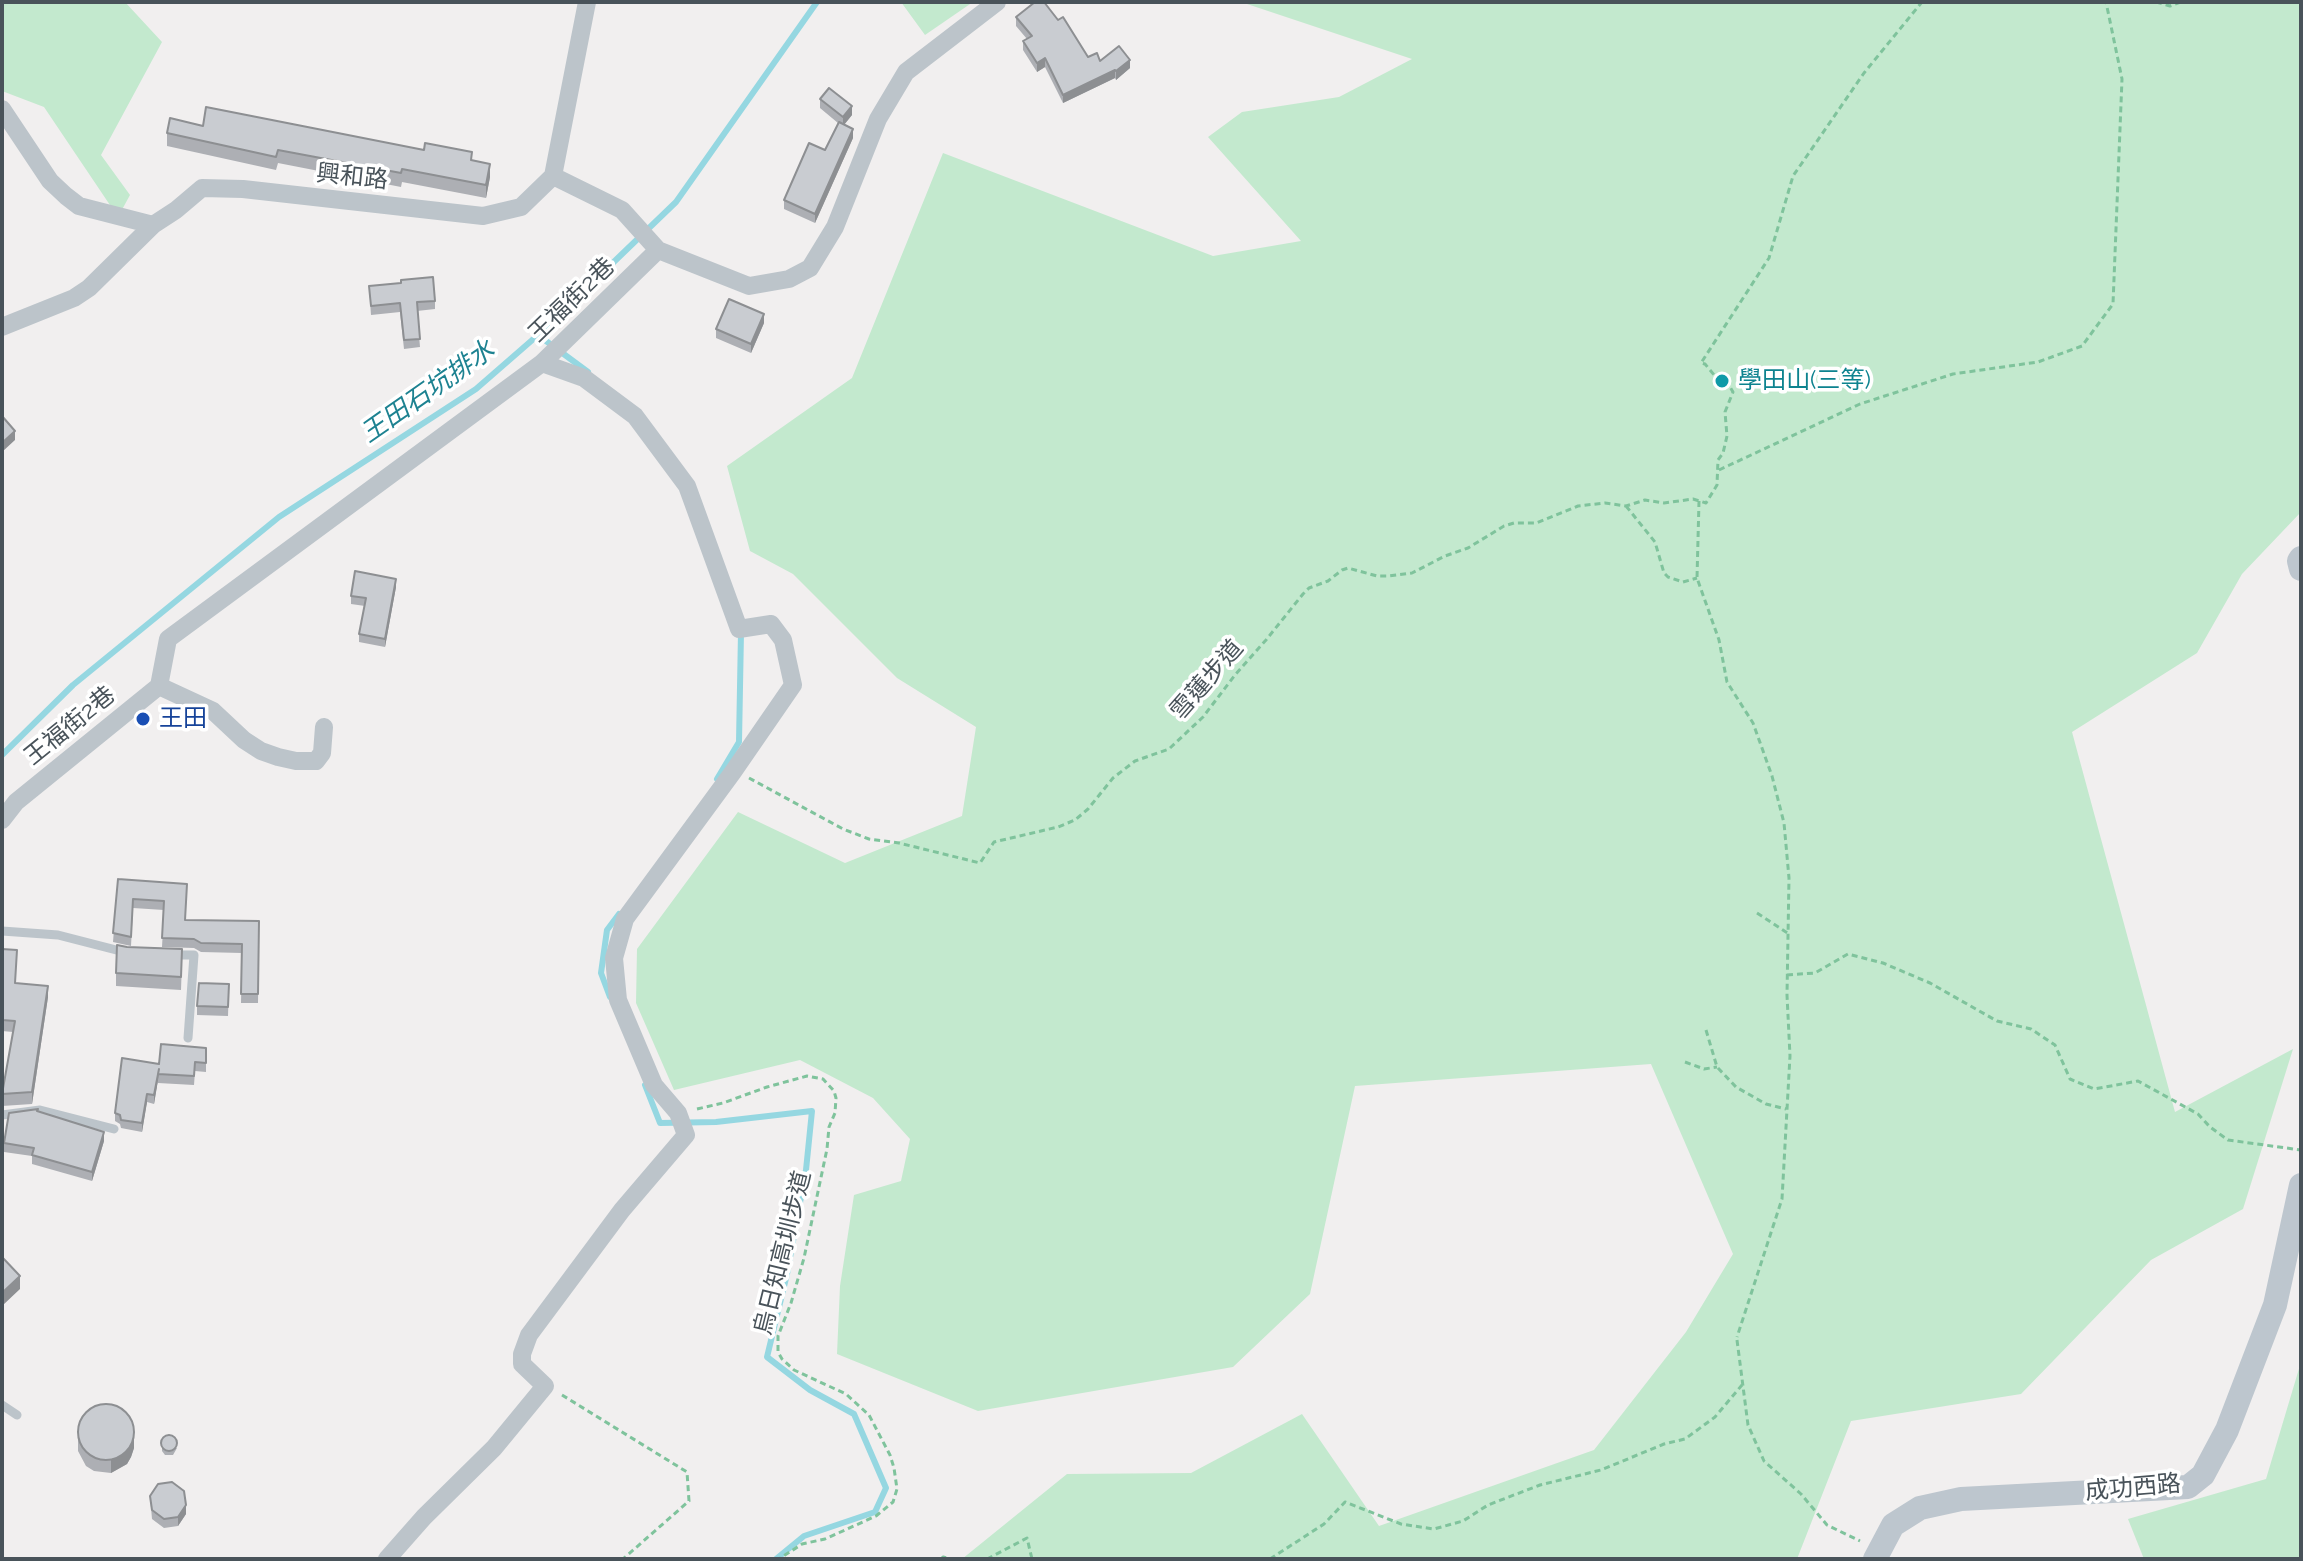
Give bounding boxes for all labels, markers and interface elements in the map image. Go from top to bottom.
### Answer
street label: 興和路 [315,159,389,195]
street label: 王福街2巷 [523,252,621,348]
water label: 王田石坑排水 [355,334,501,450]
place label: 學田山(三等) [1738,367,1871,395]
marker: 學田山(三等) [1713,372,1731,390]
street label: 雪蓮步道 [1165,634,1249,726]
street label: 王福街2巷 [19,681,121,771]
place label: 王田 [159,705,207,733]
marker: 王田 [134,710,152,728]
street label: 烏日知高圳步道 [749,1168,817,1338]
street label: 成功西路 [2084,1469,2182,1507]

